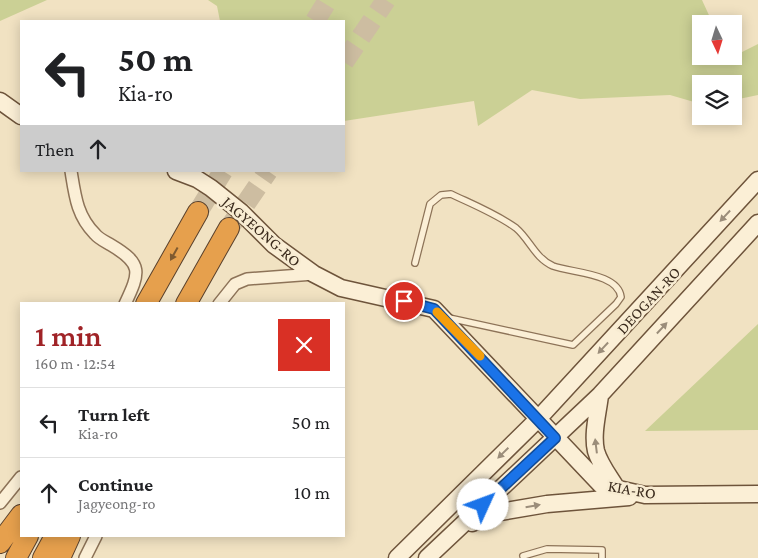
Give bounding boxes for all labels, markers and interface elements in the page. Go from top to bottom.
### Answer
north arrow [692,15,742,65]
map controls [692,15,742,125]
icon: left [35,40,100,105]
text: 50 m [118,40,193,79]
button: layers [692,75,742,125]
text: Kia-ro [118,81,173,106]
icon: ahead [84,135,112,163]
text: Then [35,139,74,160]
street label: JAGYEONG-RO [217,192,304,271]
one-way arrow [719,210,731,222]
one-way arrow [170,247,178,262]
street label: DEOGAN-RO [613,263,684,337]
pin [383,280,425,322]
icon: arrive [390,287,418,315]
text: 1 min [35,319,102,352]
button: close [278,319,330,371]
one-way arrow [656,322,668,334]
one-way arrow [597,342,609,354]
text: 160 m · 12:54 [35,355,116,372]
text: Turn left [78,404,150,425]
icon: left [35,409,63,437]
text: 50 m [291,412,330,433]
text: Kia-ro [78,425,118,442]
one-way arrow [592,438,600,454]
one-way arrow [497,447,509,459]
text: Continue [78,474,153,495]
street label: KIA-RO [607,477,657,502]
position arrow [456,478,508,530]
icon: ahead [35,479,63,507]
text: 10 m [294,482,330,503]
text: Jagyeong-ro [78,495,155,512]
one-way arrow [526,502,542,510]

